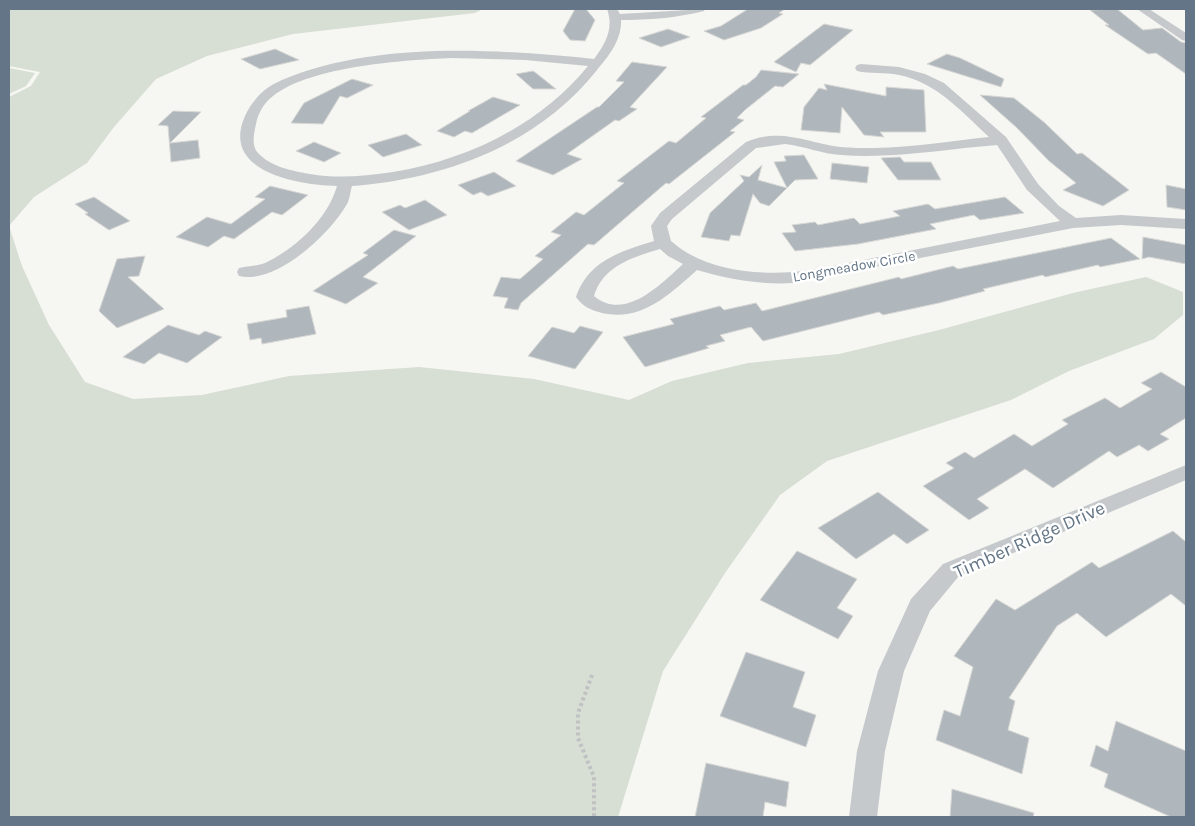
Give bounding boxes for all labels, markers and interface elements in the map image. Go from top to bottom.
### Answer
street label: Longmeadow Circle [791,247,917,286]
street label: Timber Ridge Drive [950,497,1108,583]

